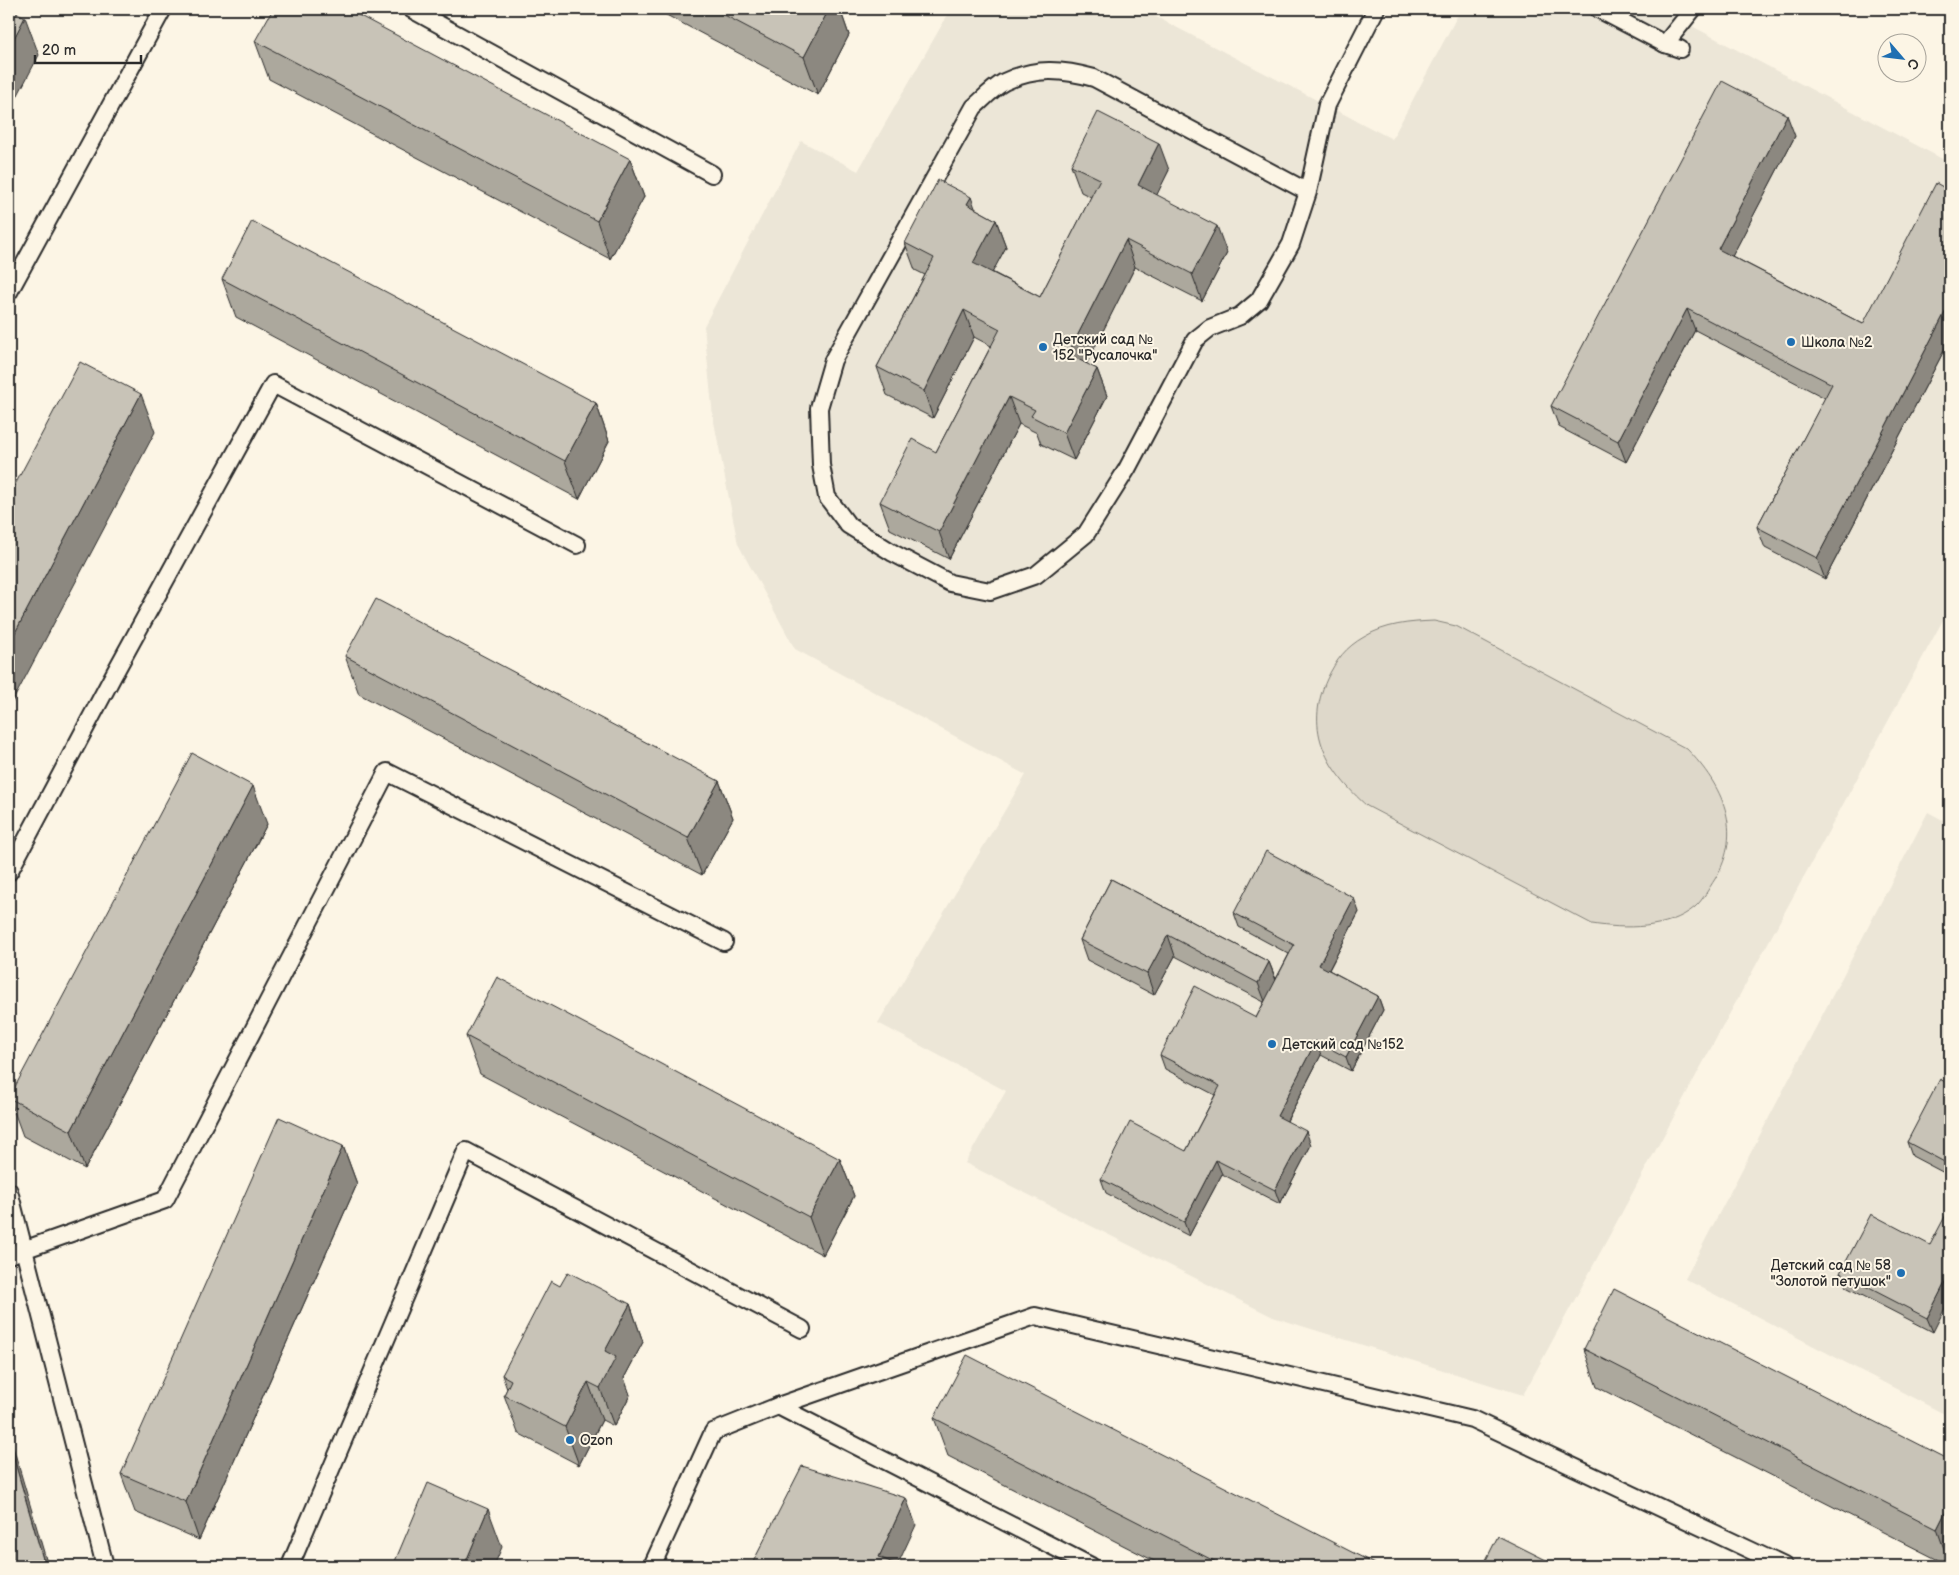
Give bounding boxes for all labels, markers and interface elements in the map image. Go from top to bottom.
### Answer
scale bar [35,32,141,64]
north arrow [1876,32,1926,82]
text: 20 m [42,41,76,60]
text: С [1903,56,1923,72]
place label: Детский сад № 152 "Русалочка" [1053,331,1157,364]
place label: Школа №2 [1801,334,1873,351]
marker: Школа №2 [1785,336,1797,348]
marker: Детский сад № 152 "Русалочка" [1037,341,1049,353]
place label: Детский сад №152 [1282,1036,1405,1053]
marker: Детский сад №152 [1266,1038,1278,1050]
place label: Детский сад № 58 "Золотой петушок" [1770,1257,1891,1290]
marker: Детский сад № 58 "Золотой петушок" [1895,1267,1907,1279]
place label: Ozon [580,1432,613,1449]
marker: Ozon [564,1434,576,1446]

